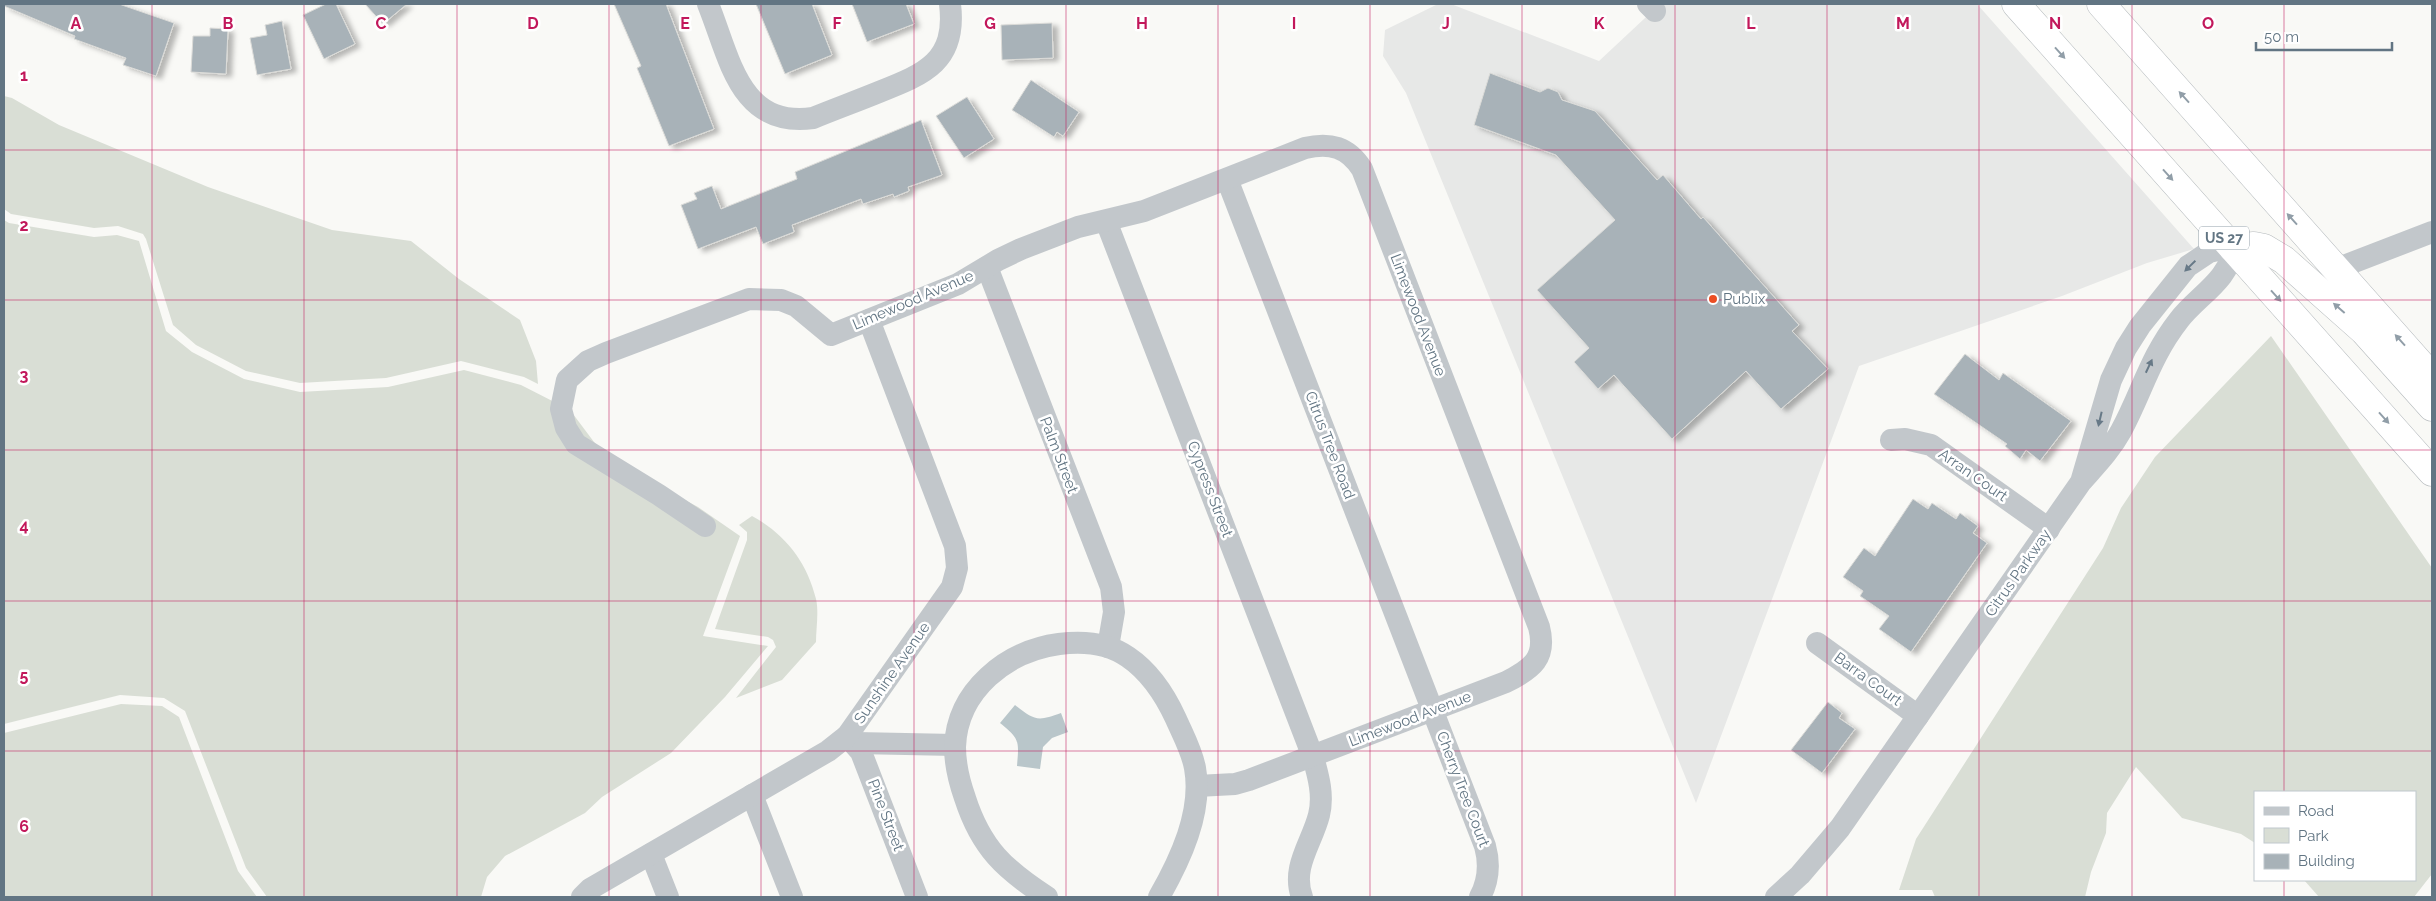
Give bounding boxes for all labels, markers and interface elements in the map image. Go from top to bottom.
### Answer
text: A [71,14,82,33]
text: B [223,14,234,33]
text: C [376,14,387,33]
text: D [527,14,539,33]
text: E [680,14,690,33]
text: F [832,14,842,33]
text: G [984,14,996,33]
text: H [1136,14,1148,33]
text: I [1292,14,1296,33]
text: J [1442,14,1450,33]
text: K [1594,14,1605,33]
text: L [1746,14,1756,33]
text: M [1896,14,1910,33]
text: N [2049,14,2061,33]
text: O [2202,14,2214,33]
scale bar [2256,20,2392,52]
text: 50 m [2264,28,2299,46]
one-way arrow [2054,47,2066,59]
text: 1 [20,66,28,85]
one-way arrow [2178,92,2190,104]
one-way arrow [2162,168,2174,180]
one-way arrow [2286,213,2298,225]
text: 2 [19,216,29,235]
road number: US 27 [2199,227,2249,250]
street label: Limewood Avenue [1386,251,1450,379]
one-way arrow [2184,260,2196,272]
street label: Limewood Avenue [850,266,976,334]
place label: Publix [1723,290,1766,308]
one-way arrow [2270,290,2282,302]
marker: Publix [1707,293,1719,305]
one-way arrow [2333,303,2345,314]
one-way arrow [2394,335,2406,347]
one-way arrow [2146,359,2154,373]
text: 3 [20,366,29,385]
street label: Citrus Tree Road [1301,389,1359,501]
one-way arrow [2096,411,2104,426]
one-way arrow [2378,411,2390,423]
street label: Palm Street [1036,414,1082,496]
street label: Cypress Street [1183,438,1237,540]
street label: Arran Court [1935,445,2011,505]
text: 4 [19,516,29,535]
street label: Citrus Parkway [1981,526,2055,620]
street label: Sunshine Avenue [850,619,934,727]
street label: Barra Court [1831,648,1905,710]
text: 5 [20,666,29,685]
street label: Limewood Avenue [1346,687,1474,751]
street label: Cherry Tree Court [1433,729,1493,849]
street label: Pine Street [864,777,908,853]
legend [2254,791,2416,881]
text: Road [2298,802,2334,820]
text: 6 [19,817,29,836]
text: Park [2298,827,2329,845]
text: Building [2298,852,2355,870]

